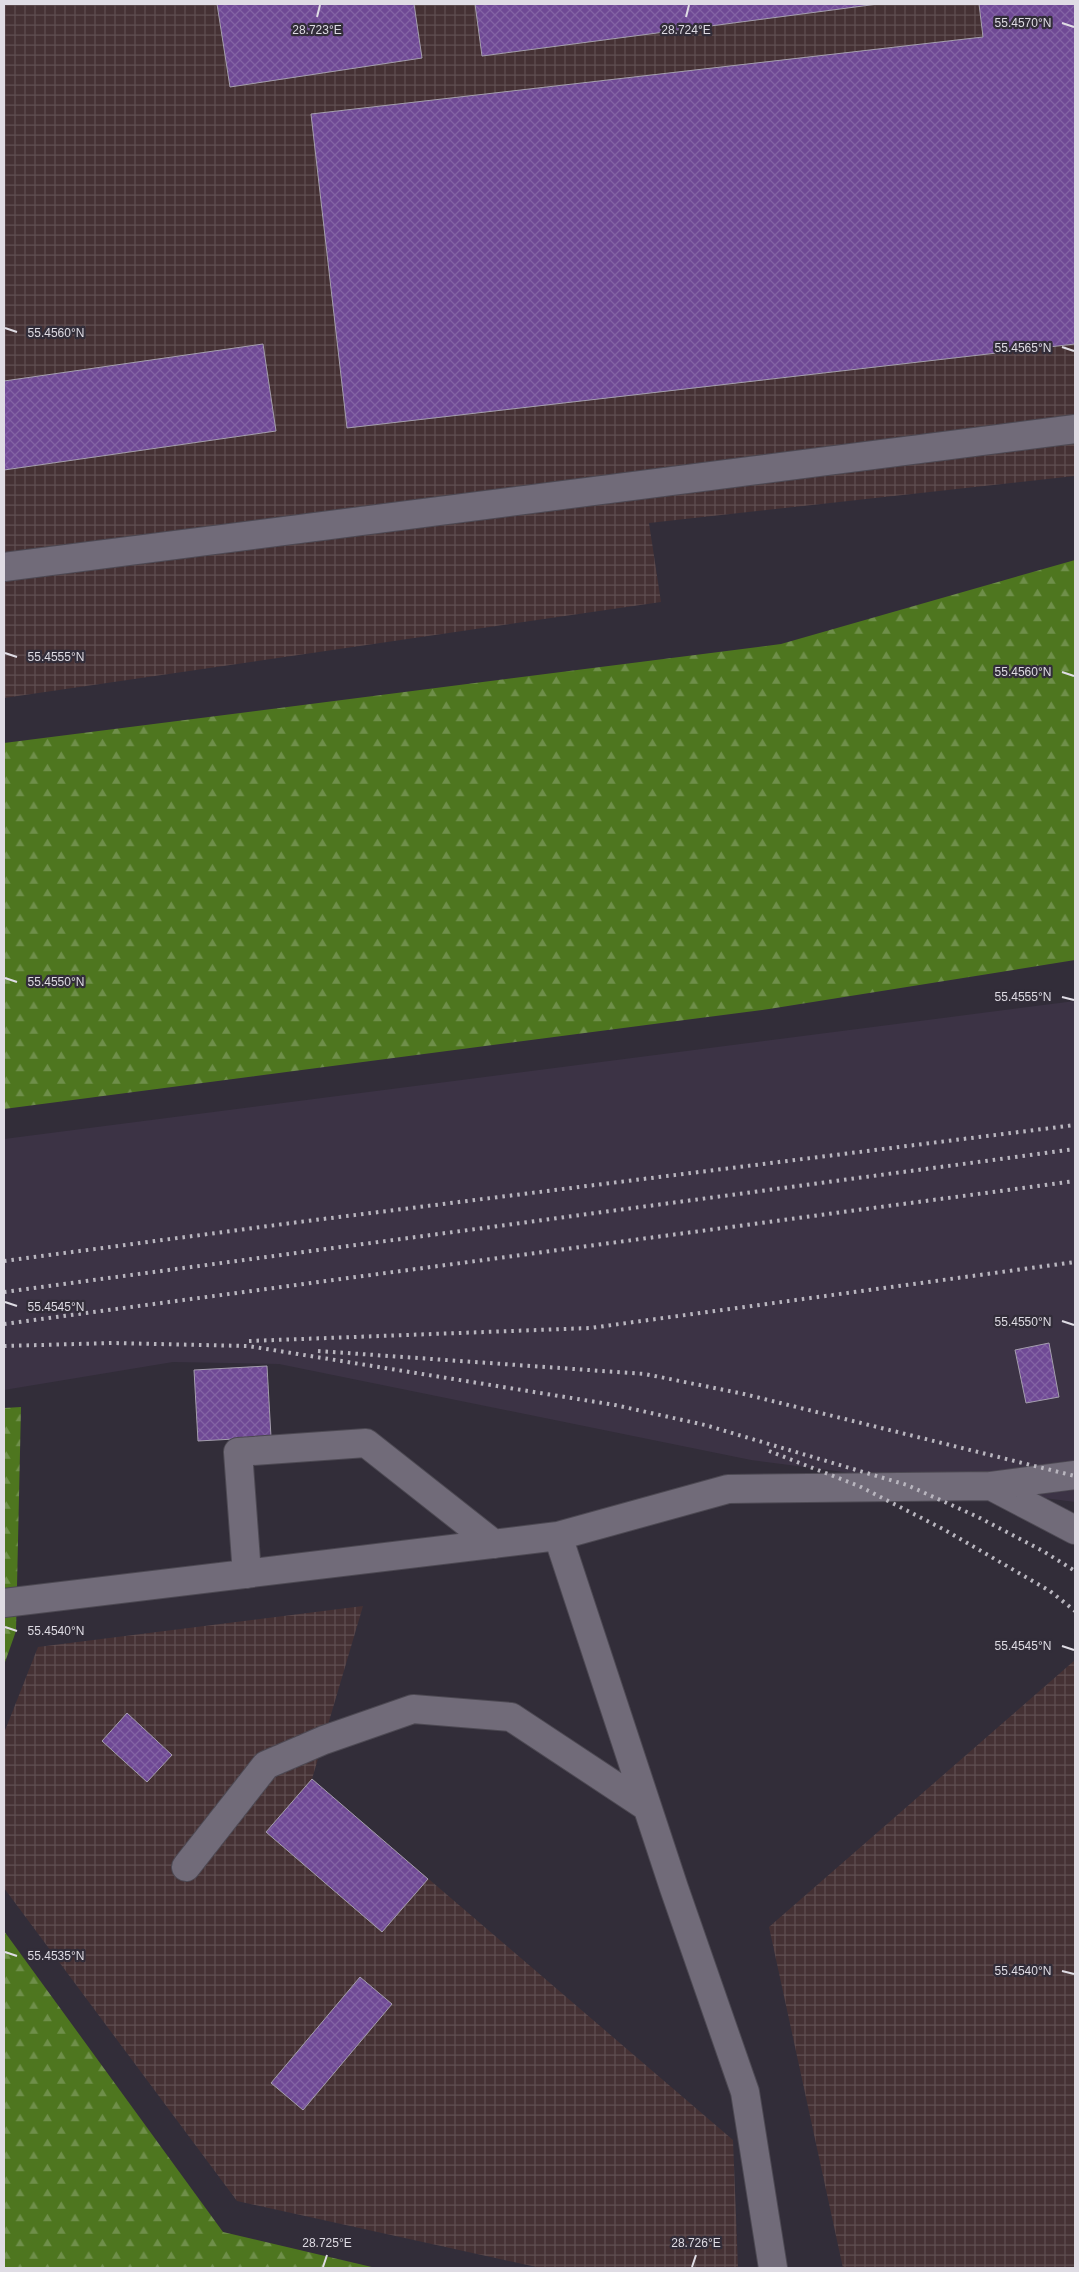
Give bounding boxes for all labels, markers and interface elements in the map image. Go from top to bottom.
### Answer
text: 55.4570°N [995,16,1051,30]
text: 28.723°E [292,23,342,37]
text: 28.724°E [661,23,711,37]
text: 55.4560°N [28,326,84,340]
text: 55.4565°N [995,341,1051,355]
text: 55.4555°N [28,650,84,664]
text: 55.4560°N [995,665,1051,679]
text: 55.4550°N [28,975,84,989]
text: 55.4555°N [995,990,1051,1004]
text: 55.4545°N [28,1300,84,1314]
text: 55.4550°N [995,1315,1051,1329]
text: 55.4540°N [28,1624,84,1638]
text: 55.4545°N [995,1639,1051,1653]
text: 55.4535°N [28,1949,84,1963]
text: 55.4540°N [995,1964,1051,1978]
text: 28.725°E [302,2236,352,2250]
text: 28.726°E [671,2236,721,2250]

